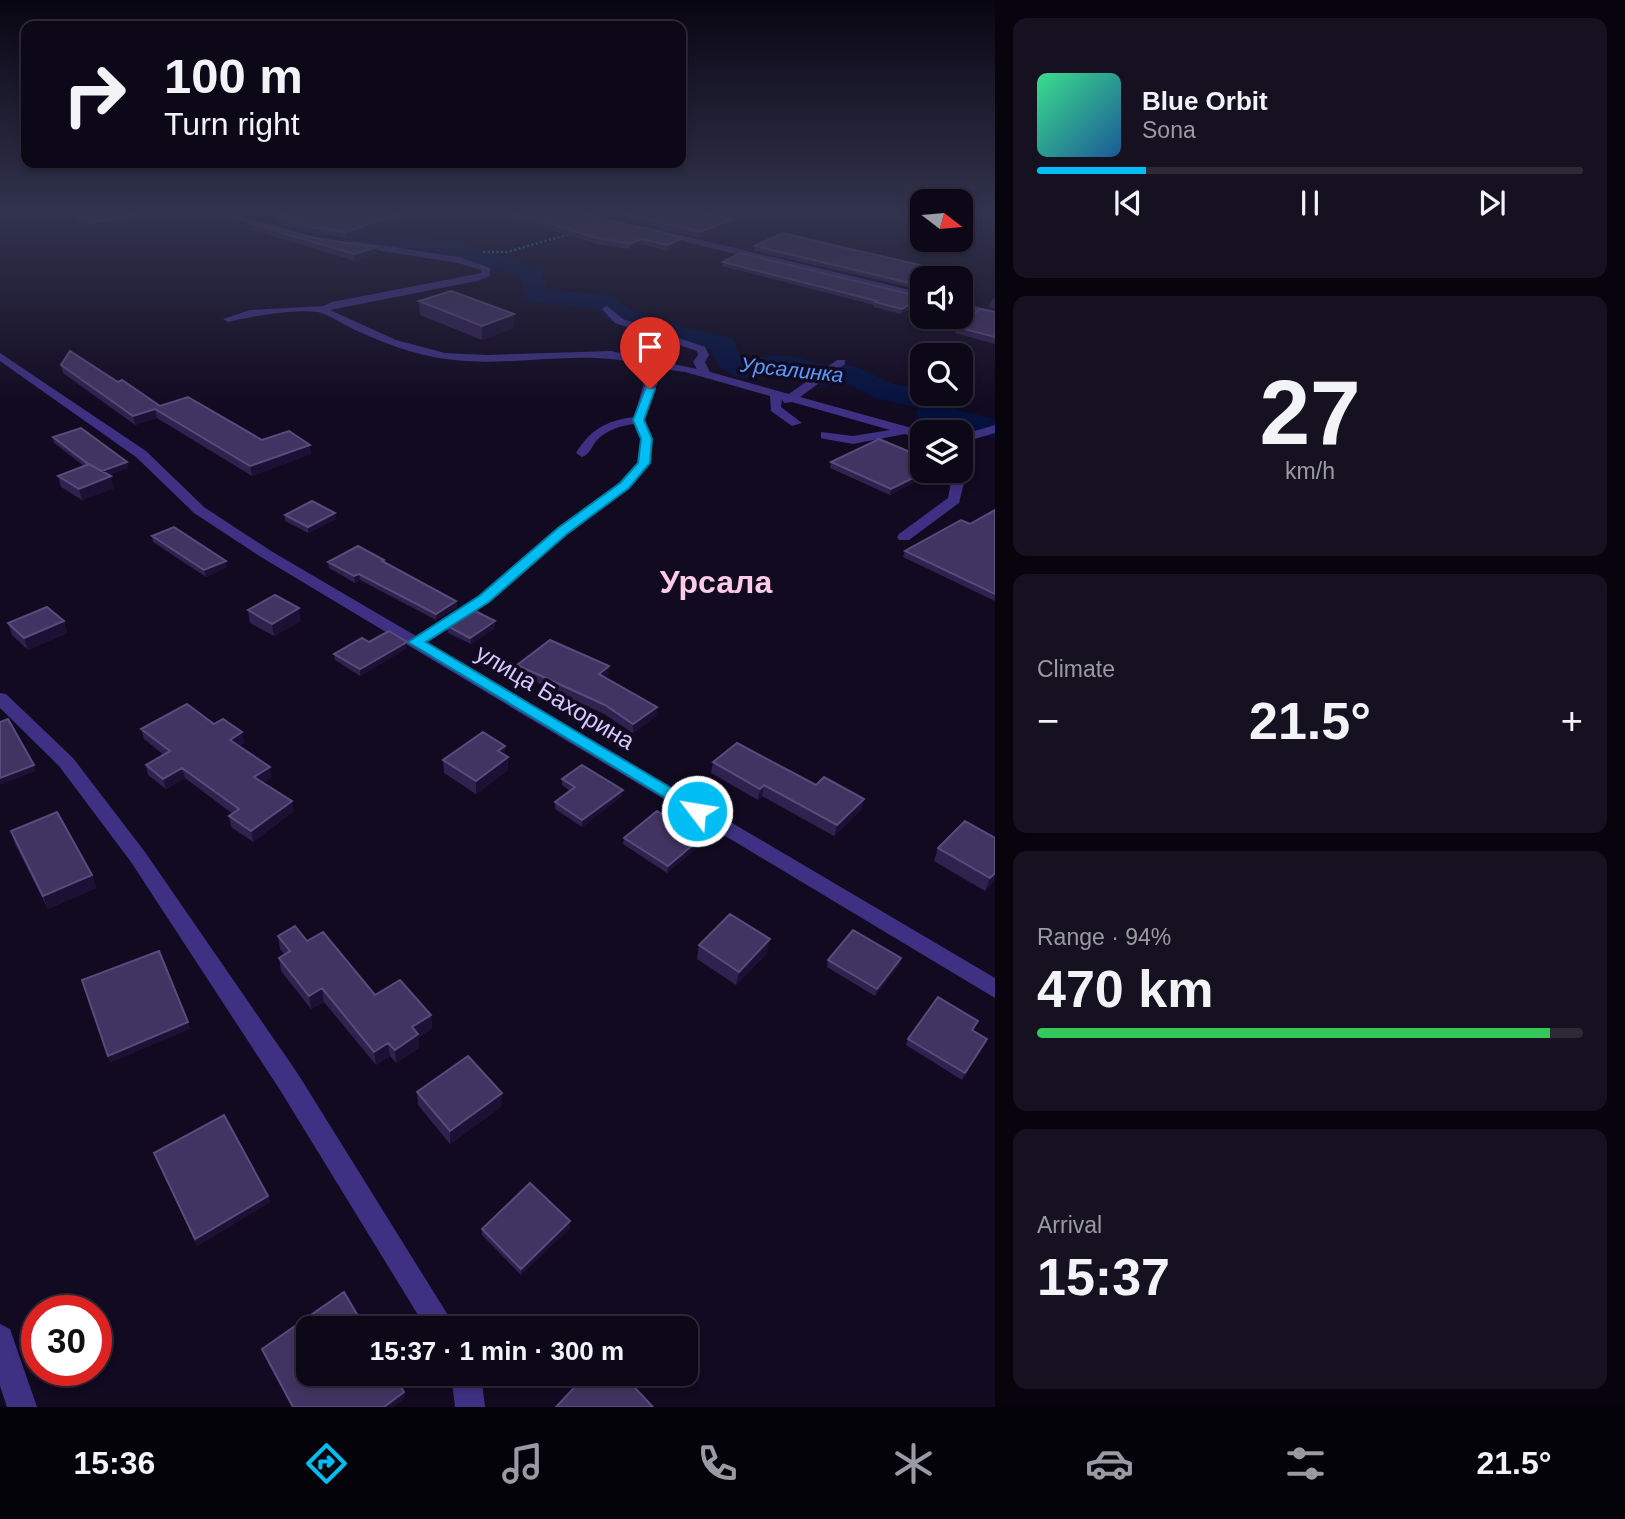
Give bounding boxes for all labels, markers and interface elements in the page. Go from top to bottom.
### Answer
icon: right [49,49,140,140]
text: 100 m [164,49,303,103]
text: Blue Orbit [1142,86,1268,116]
text: Turn right [164,106,300,142]
text: Sona [1142,117,1196,143]
icon: previous [1109,184,1147,222]
icon: pause [1291,184,1329,222]
icon: next [1473,184,1511,222]
north arrow [910,189,973,252]
map controls [910,189,973,483]
button: sound [910,266,973,329]
pin [620,317,680,389]
icon: arrive [631,328,669,366]
button: search [910,343,973,406]
water label: Урсалинка [738,353,845,386]
text: 27 [1259,362,1361,463]
button: layers [910,420,973,483]
text: km/h [1285,458,1335,484]
district label: Урсала [660,564,772,600]
street label: улица Бахорина [471,639,640,755]
text: Climate [1037,656,1115,682]
text: 21.5° [1249,692,1371,750]
text: − [1037,700,1059,742]
text: + [1561,700,1583,742]
position arrow [660,774,734,848]
text: Range · 94% [1037,924,1171,950]
text: 470 km [1037,960,1213,1018]
text: Arrival [1037,1212,1102,1238]
text: 15:37 [1037,1248,1170,1306]
speed limit sign: 30 [21,1295,112,1386]
text: 15:37 · 1 min · 300 m [370,1336,624,1366]
icon: directions [302,1439,351,1488]
icon: music [498,1439,547,1488]
icon: phone [693,1439,742,1488]
icon: climate [889,1439,938,1488]
icon: car [1085,1439,1134,1488]
icon: filters [1281,1439,1330,1488]
text: 15:36 [73,1445,155,1481]
text: 21.5° [1476,1445,1552,1481]

